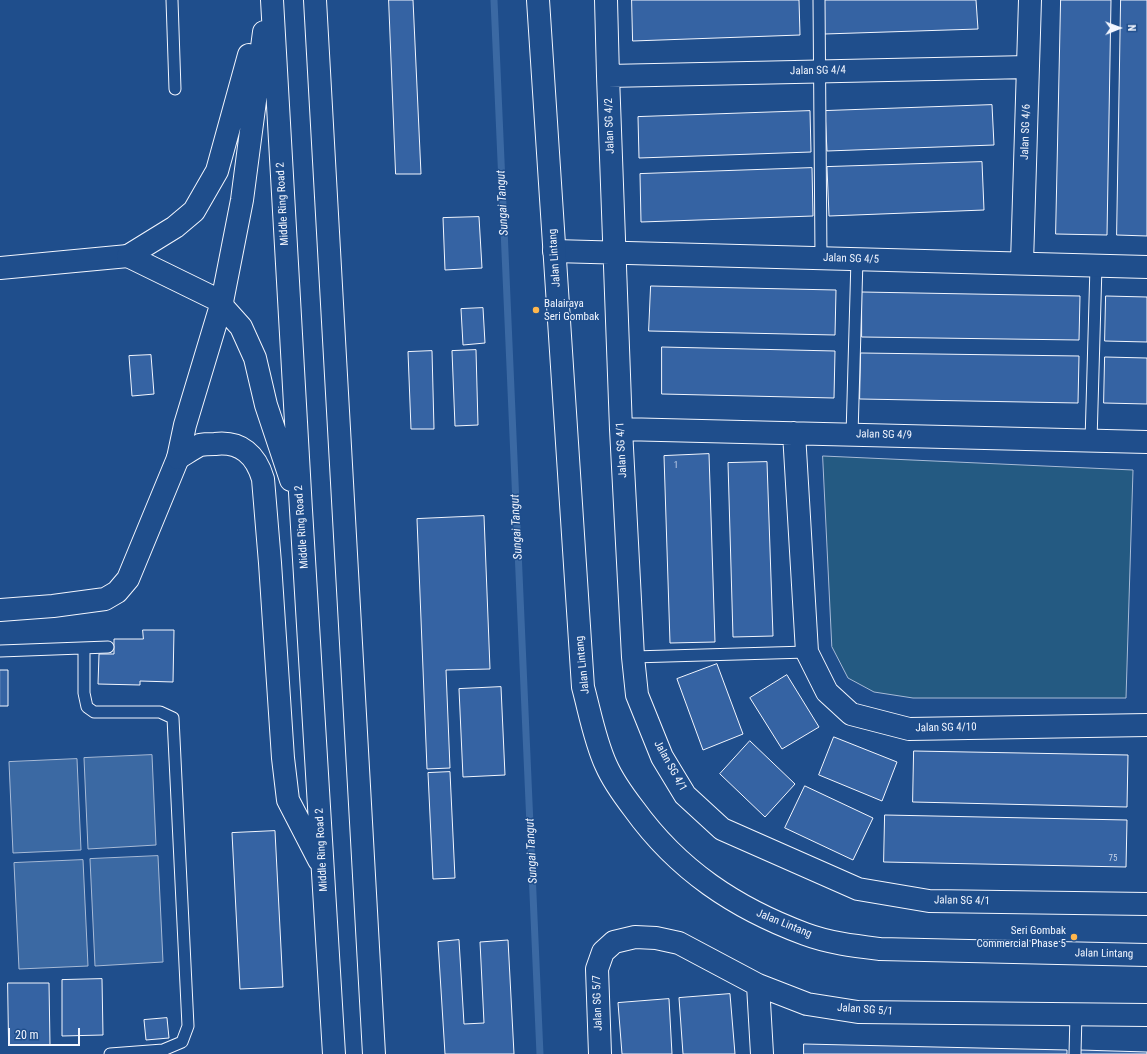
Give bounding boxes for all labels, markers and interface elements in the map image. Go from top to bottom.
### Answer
north arrow [1099,8,1139,48]
text: N [1125,24,1138,31]
street label: Jalan SG 4/4 [790,64,846,78]
street label: Jalan SG 4/2 [602,98,618,154]
street label: Jalan SG 4/6 [1018,104,1034,160]
street label: Middle Ring Road 2 [274,162,292,246]
water label: Sungai Tangut [494,170,512,236]
street label: Jalan Lintang [546,228,564,288]
street label: Jalan SG 4/5 [823,251,879,267]
place label: Balairaya Seri Gombak [544,297,599,323]
marker: Balairaya Seri Gombak [531,305,541,315]
street label: Jalan SG 4/1 [614,422,630,478]
street label: Jalan SG 4/9 [856,428,912,442]
house number: 1 [674,461,678,471]
street label: Middle Ring Road 2 [292,485,312,569]
water label: Sungai Tangut [508,494,526,560]
street label: Jalan Lintang [573,635,593,695]
street label: Jalan SG 4/10 [915,721,977,735]
street label: Jalan SG 4/1 [651,738,689,794]
street label: Middle Ring Road 2 [313,808,331,892]
water label: Sungai Tangut [523,818,541,884]
house number: 75 [1109,854,1117,864]
street label: Jalan SG 4/1 [934,894,990,908]
street label: Jalan Lintang [754,907,814,941]
place label: Seri Gombak Commercial Phase 5 [977,924,1066,950]
marker: Seri Gombak Commercial Phase 5 [1069,932,1079,942]
street label: Jalan Lintang [1075,947,1133,961]
street label: Jalan SG 5/7 [590,975,606,1031]
street label: Jalan SG 5/1 [837,1001,893,1019]
scale bar [10,1020,82,1046]
text: 20 m [15,1028,39,1042]

